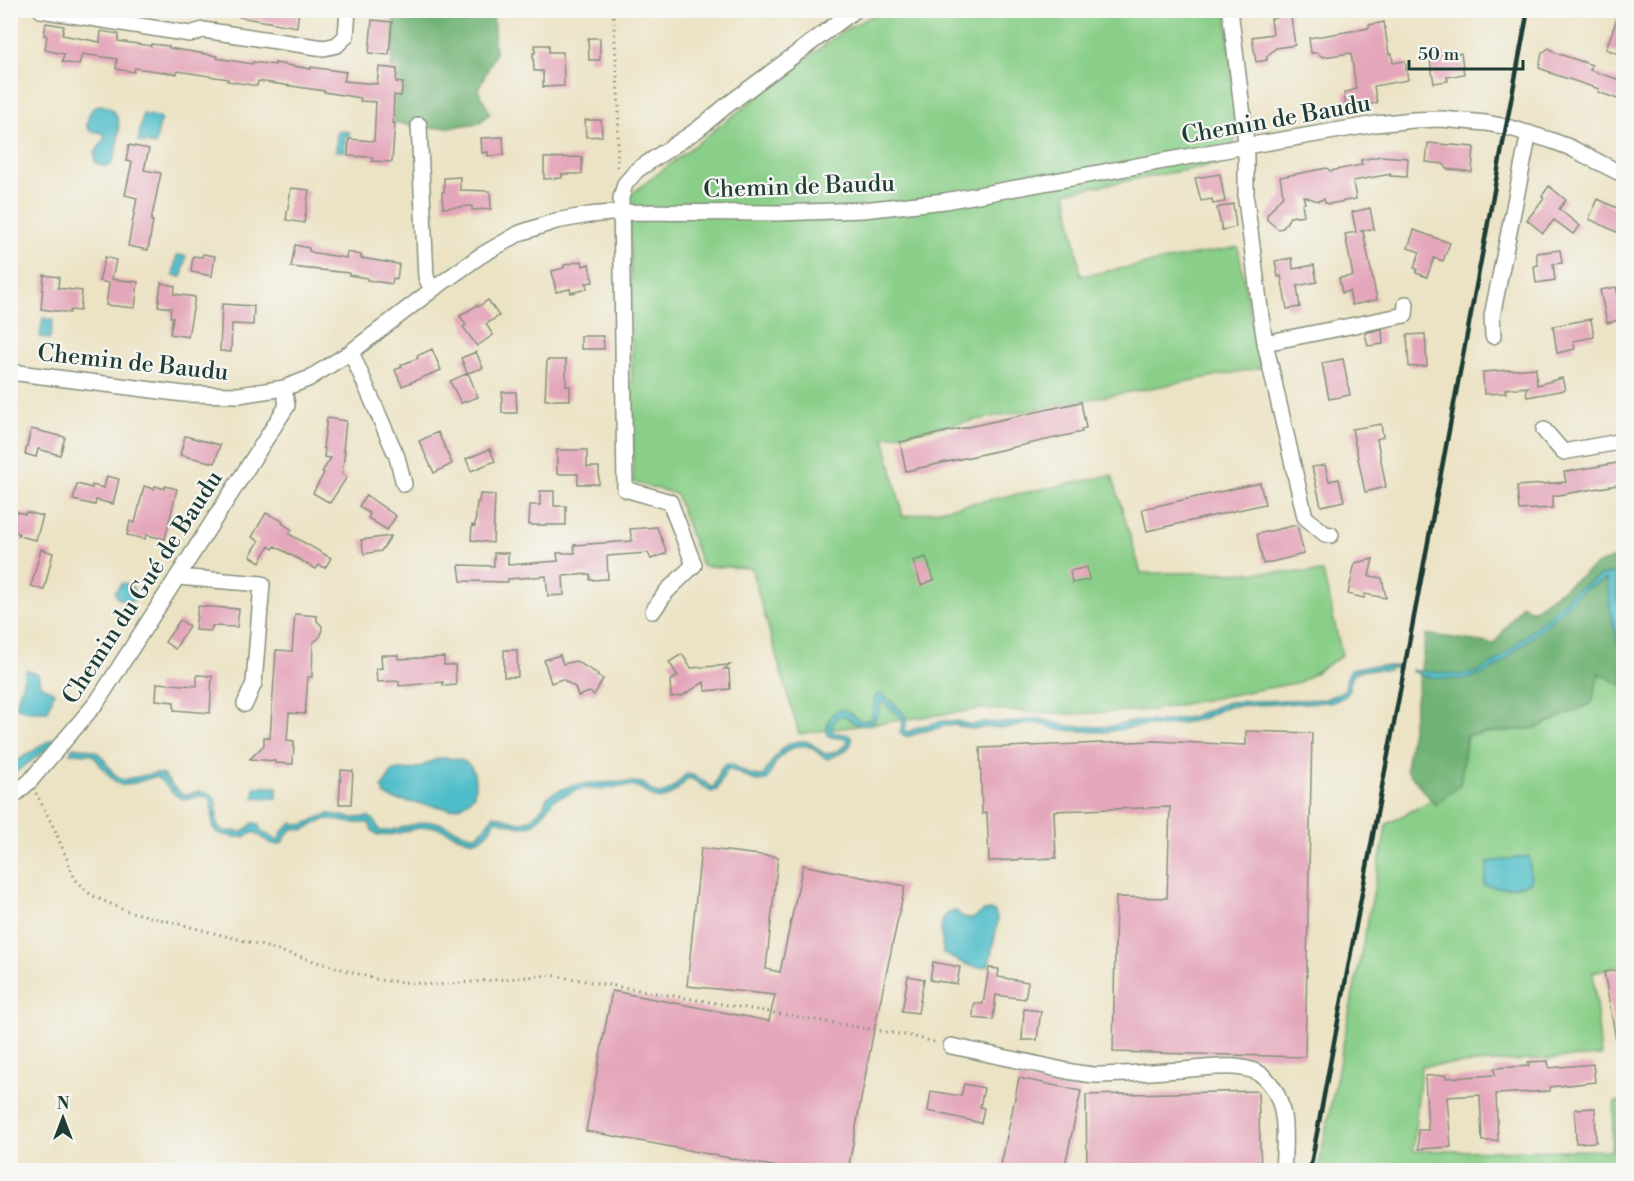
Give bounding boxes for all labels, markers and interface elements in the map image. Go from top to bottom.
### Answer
scale bar [1409,33,1523,71]
text: 50 m [1418,43,1460,66]
street label: Chemin de Baudu [1179,89,1374,151]
street label: Chemin de Baudu [703,169,896,205]
street label: Chemin de Baudu [36,338,230,388]
street label: Chemin du Gué de Baudu [56,465,230,710]
north arrow [33,1088,93,1148]
text: N [57,1094,70,1114]

